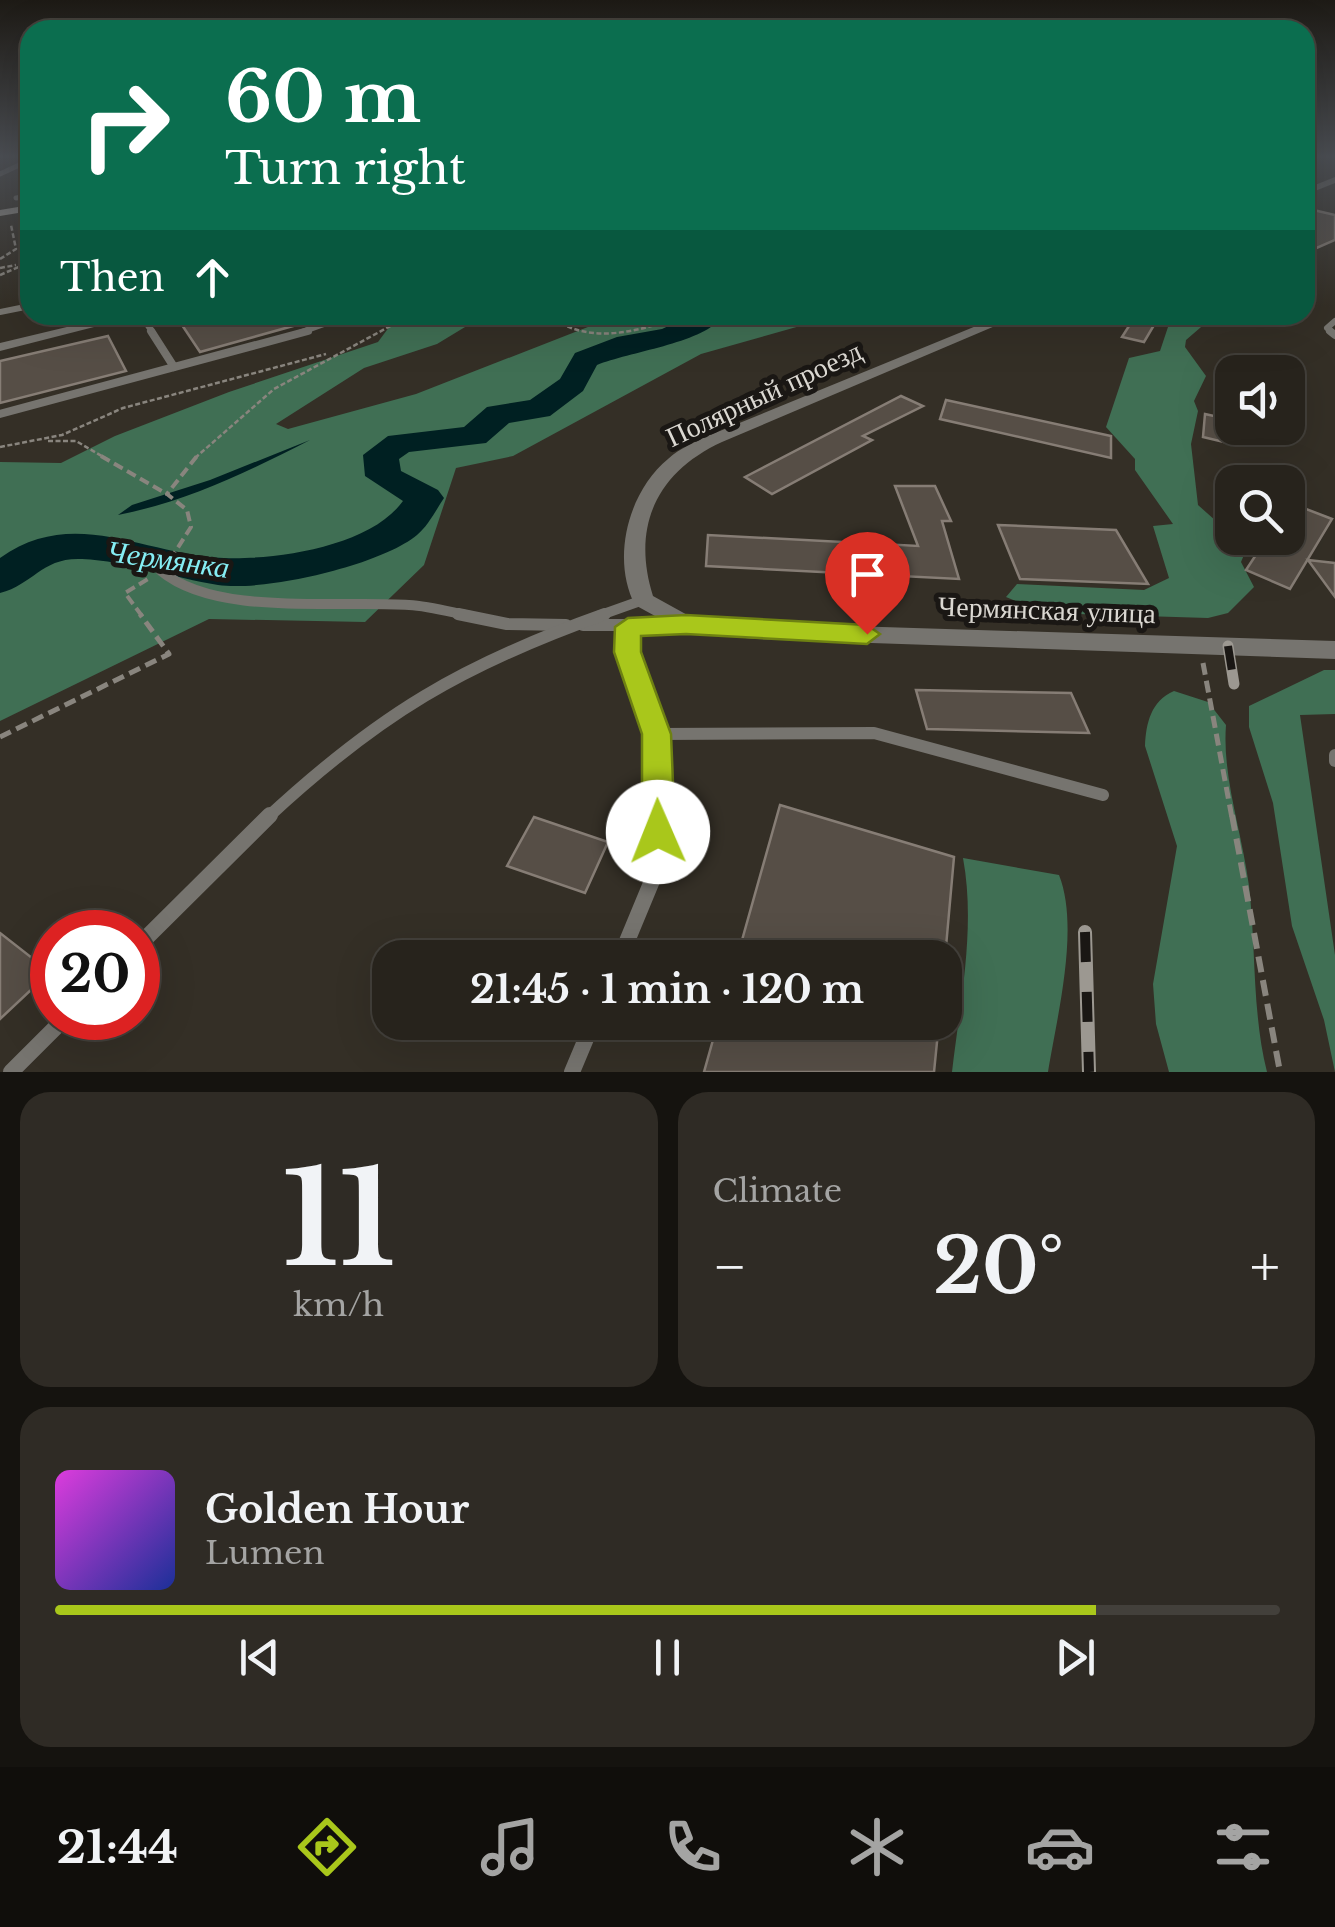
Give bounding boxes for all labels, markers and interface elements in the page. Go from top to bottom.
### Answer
text: 60 m [225,54,421,141]
icon: right [60,60,190,190]
text: Turn right [225,140,466,196]
icon: ahead [185,250,240,305]
text: Then [60,254,165,301]
street label: Полярный проезд [660,333,868,455]
map controls [1215,355,1305,555]
button: sound [1215,355,1305,445]
button: search [1215,465,1305,555]
water label: Чермянка [104,532,232,586]
pin [825,532,910,635]
icon: arrive [840,547,895,602]
street label: Чермянская улица [938,589,1157,631]
position arrow [606,780,710,884]
speed limit sign: 20 [30,910,160,1040]
text: 21:45 · 1 min · 120 m [470,966,864,1013]
text: 11 [282,1139,395,1300]
text: Climate [713,1171,842,1211]
text: 20° [933,1220,1064,1313]
text: − [713,1233,747,1301]
text: + [1250,1233,1280,1301]
text: km/h [293,1285,384,1325]
text: Golden Hour [205,1486,469,1533]
text: Lumen [205,1533,324,1573]
icon: previous [232,1630,287,1685]
icon: pause [640,1630,695,1685]
icon: next [1048,1630,1103,1685]
icon: directions [292,1812,362,1882]
icon: music [475,1812,545,1882]
icon: phone [658,1812,728,1882]
icon: climate [842,1812,912,1882]
icon: car [1025,1812,1095,1882]
icon: filters [1208,1812,1278,1882]
text: 21:44 [57,1819,178,1875]

